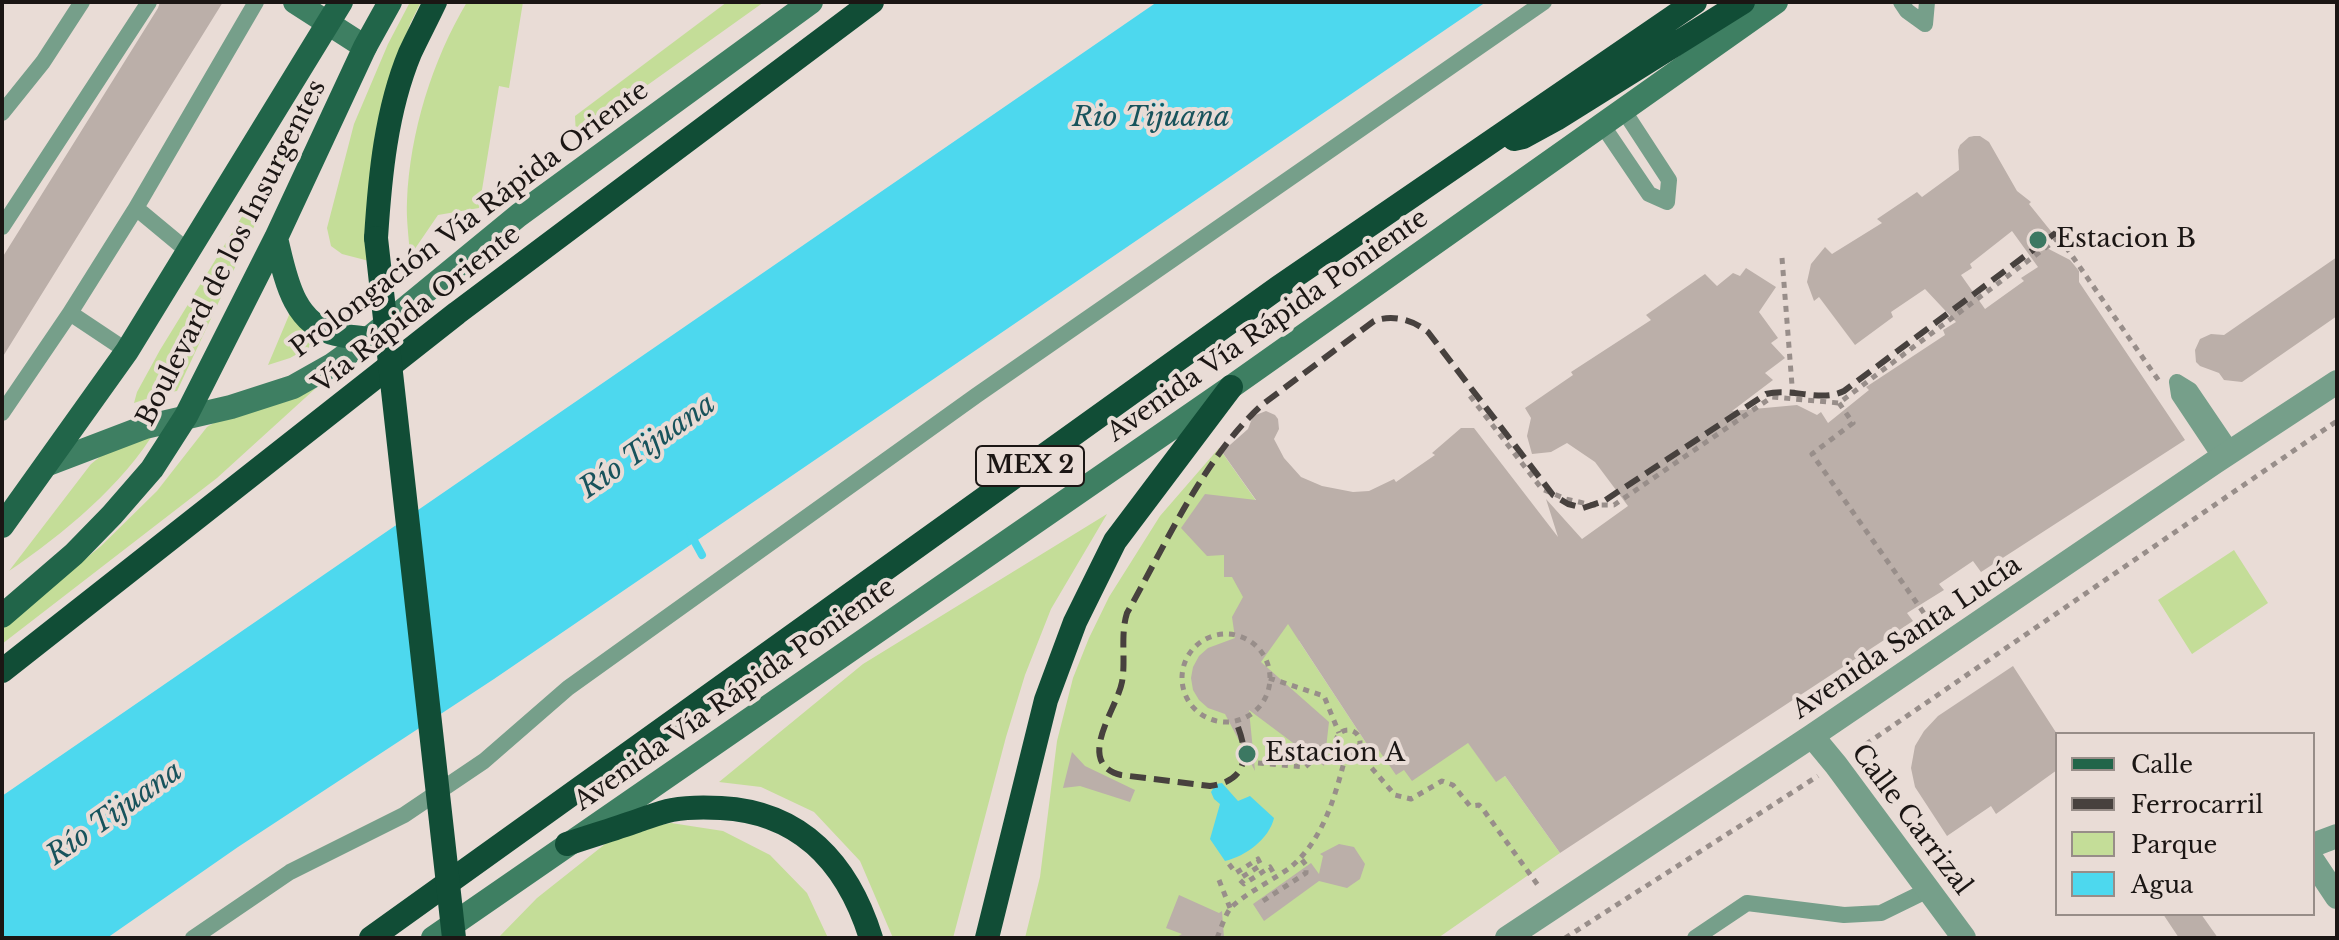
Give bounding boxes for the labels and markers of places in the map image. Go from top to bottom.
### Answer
place label: Estacion B [2056,224,2196,256]
marker: Estacion B [2027,229,2049,251]
place label: Estacion A [1265,738,1405,770]
marker: Estacion A [1236,743,1258,765]

